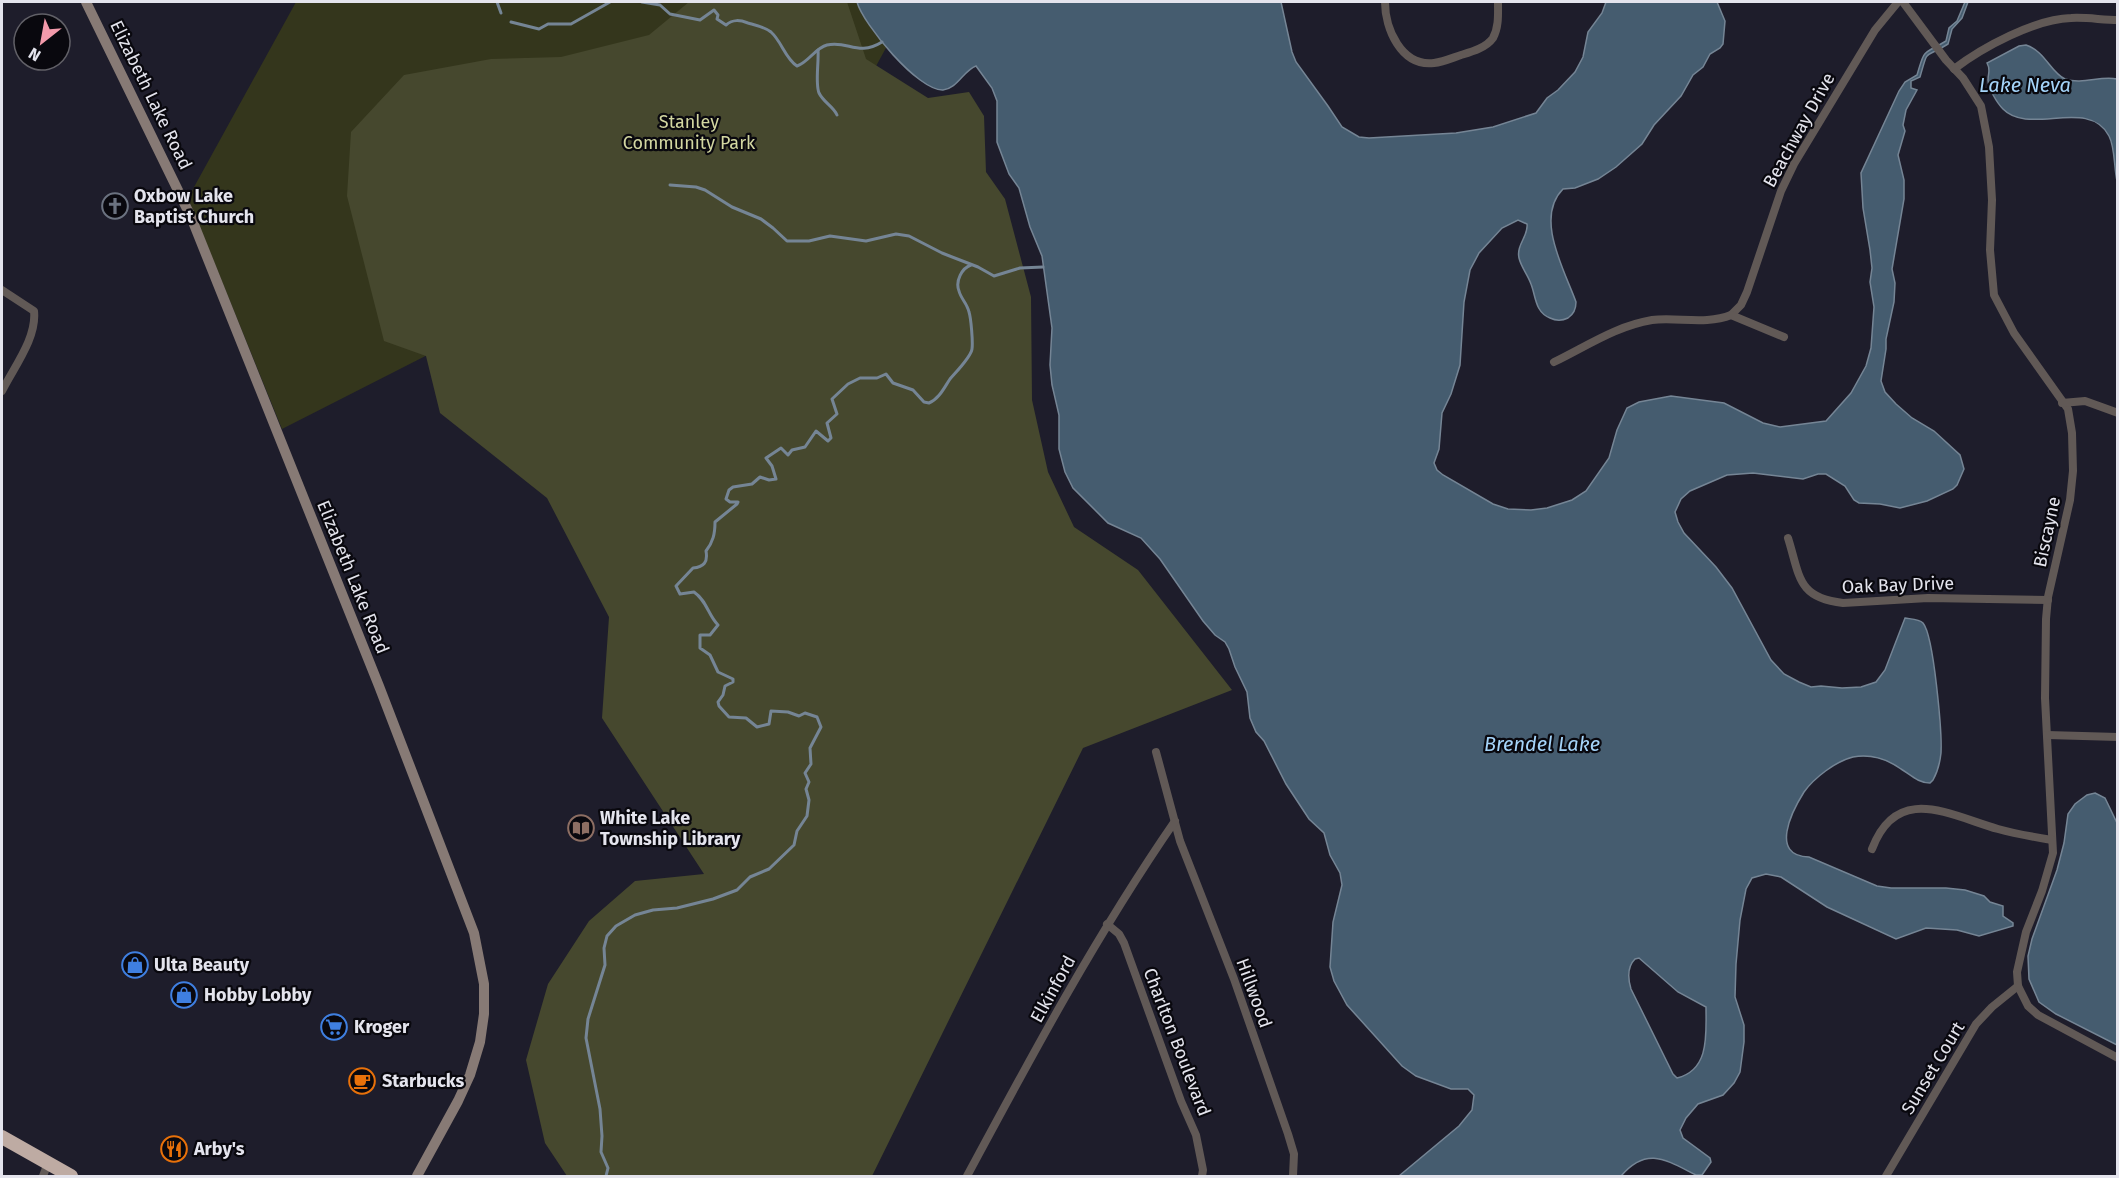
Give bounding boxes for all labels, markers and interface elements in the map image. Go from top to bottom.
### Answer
north arrow [12,12,72,72]
street label: Elizabeth Lake Road [105,17,197,173]
text: N [25,44,44,65]
street label: Beachway Drive [1758,69,1840,191]
water label: Lake Neva [1979,73,2071,97]
park label: Stanley Community Park [623,111,756,154]
place label: Oxbow Lake Baptist Church [134,185,254,228]
church icon: Oxbow Lake Baptist Church [100,191,130,221]
street label: Biscayne [2029,495,2065,569]
street label: Elizabeth Lake Road [312,497,394,657]
street label: Oak Bay Drive [1841,572,1955,598]
water label: Brendel Lake [1484,732,1600,756]
place label: White Lake Township Library [600,807,741,850]
library icon: White Lake Township Library [566,813,596,843]
shop icon: Ulta Beauty [120,950,150,980]
street label: Elkinford [1026,952,1080,1026]
place label: Ulta Beauty [154,954,250,976]
street label: Hillwood [1231,955,1277,1031]
street label: Charlton Boulevard [1139,965,1215,1119]
shop icon: Hobby Lobby [169,980,199,1010]
place label: Hobby Lobby [204,984,312,1006]
supermarket icon: Kroger [319,1012,349,1042]
place label: Kroger [354,1016,410,1038]
street label: Sunset Court [1897,1017,1970,1118]
cafe icon: Starbucks [347,1066,377,1096]
place label: Starbucks [382,1070,465,1092]
restaurant icon: Arby's [159,1134,189,1164]
place label: Arby's [193,1138,245,1160]

